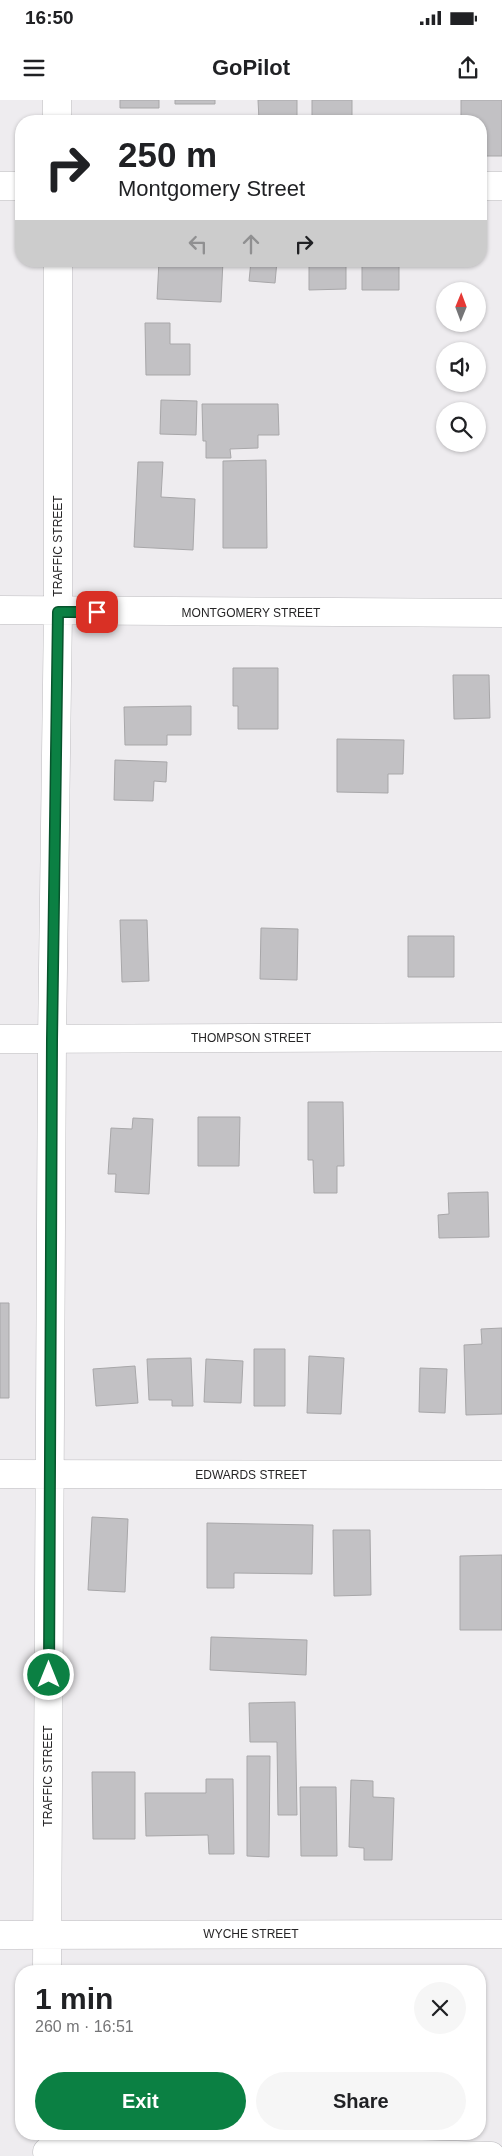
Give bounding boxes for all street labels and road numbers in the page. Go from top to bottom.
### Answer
street label: TRAFFIC STREET [51,495,65,597]
street label: MONTGOMERY STREET [182,606,321,620]
street label: THOMPSON STREET [191,1031,312,1045]
street label: EDWARDS STREET [195,1468,307,1482]
street label: TRAFFIC STREET [41,1725,55,1827]
street label: WYCHE STREET [203,1927,299,1941]

